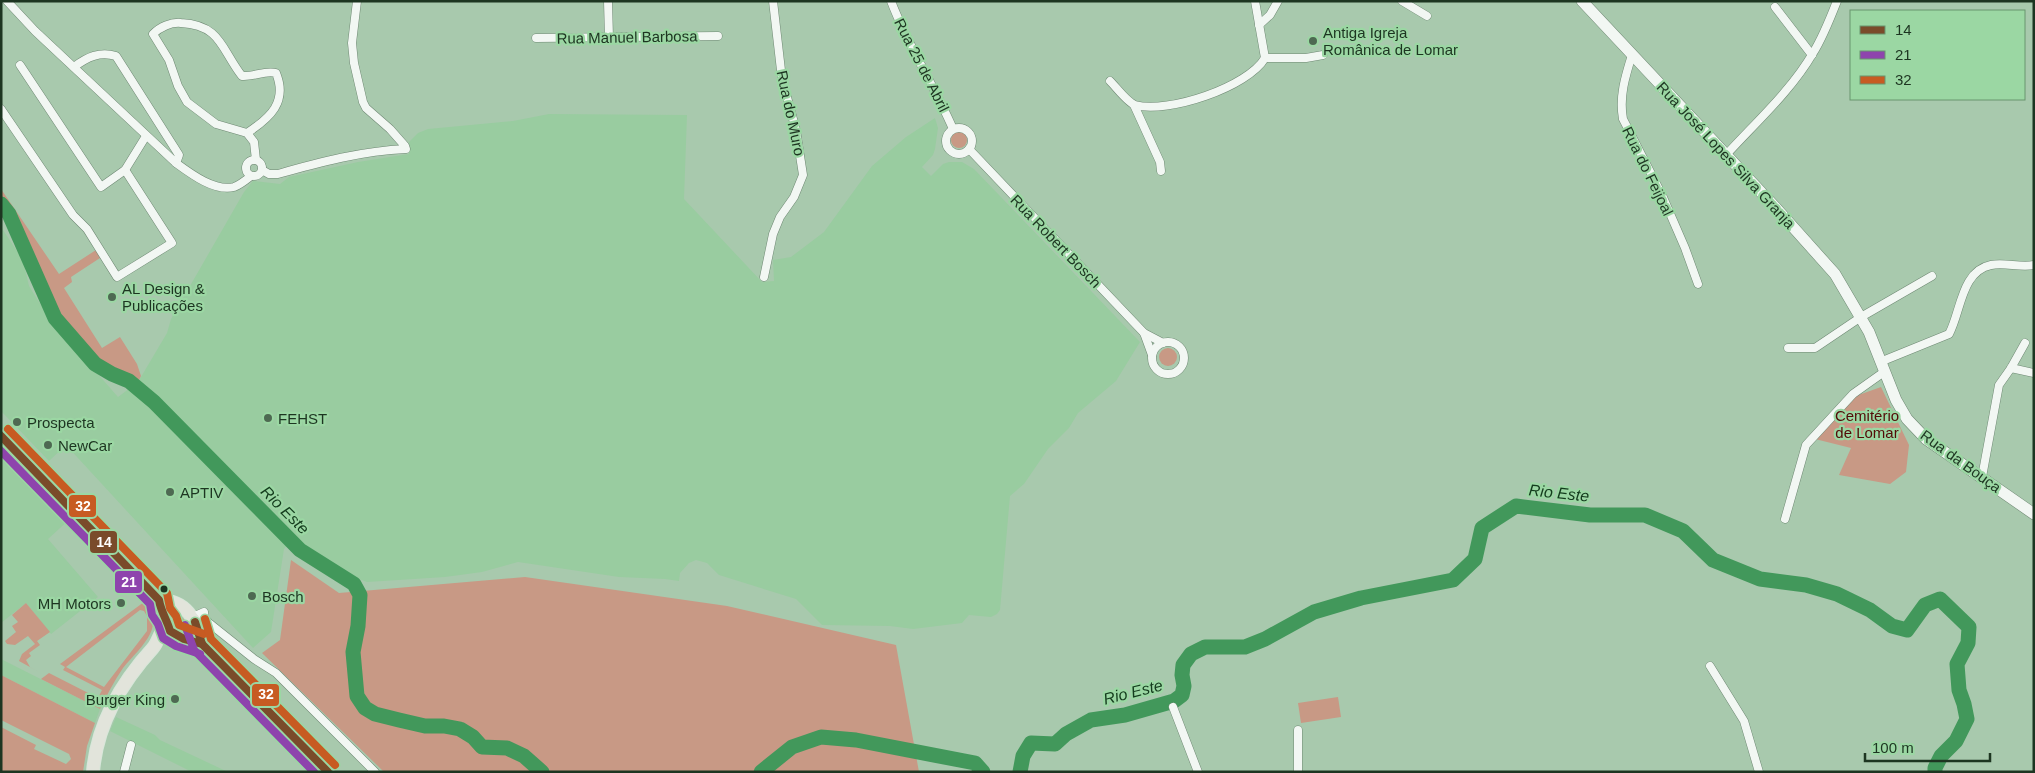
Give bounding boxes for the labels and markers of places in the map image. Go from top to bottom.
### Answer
place label: Antiga Igreja Românica de Lomar [1323,24,1458,58]
marker: Antiga Igreja Românica de Lomar [1307,35,1319,47]
place label: AL Design & Publicações [122,280,205,314]
marker: AL Design & Publicações [106,291,118,303]
place label: FEHST [278,410,327,427]
marker: FEHST [262,412,274,424]
place label: Prospecta [27,414,95,431]
marker: Prospecta [11,416,23,428]
place label: NewCar [58,437,112,454]
marker: NewCar [42,439,54,451]
place label: APTIV [180,484,223,501]
marker: APTIV [164,486,176,498]
unlabelled marker [159,584,169,594]
place label: Bosch [262,588,304,605]
marker: Bosch [246,590,258,602]
place label: MH Motors [38,595,111,612]
marker: MH Motors [115,597,127,609]
place label: Burger King [86,691,165,708]
marker: Burger King [169,693,181,705]

